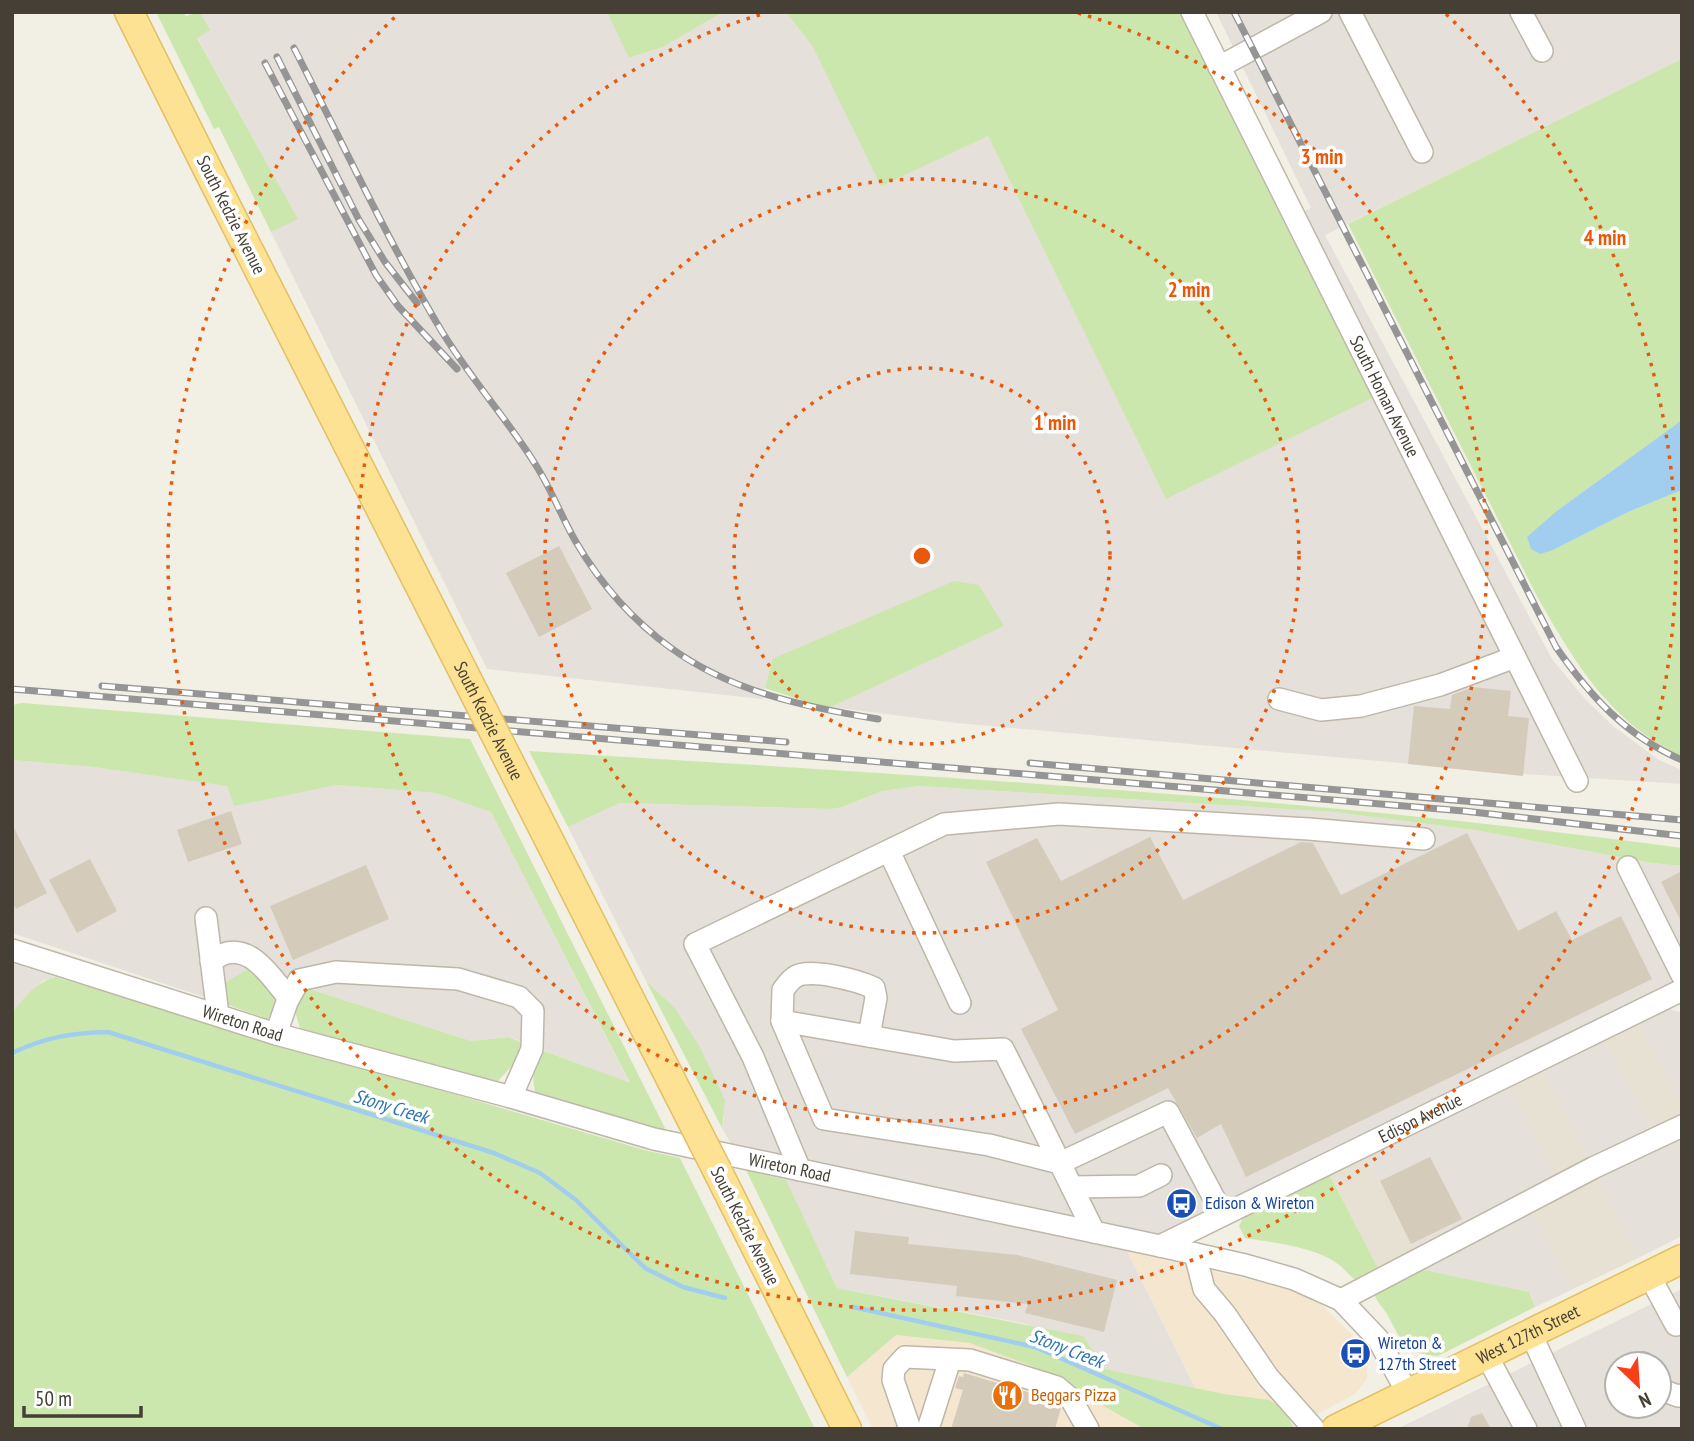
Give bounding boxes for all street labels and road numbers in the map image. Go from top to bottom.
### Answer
street label: South Kedzie Avenue [192,152,271,278]
street label: South Homan Avenue [1345,332,1425,461]
street label: South Kedzie Avenue [449,658,529,784]
street label: Wireton Road [200,999,286,1046]
street label: Edison Avenue [1375,1088,1466,1148]
street label: Wireton Road [747,1147,833,1187]
street label: South Kedzie Avenue [706,1163,785,1289]
street label: West 127th Street [1473,1299,1583,1369]

